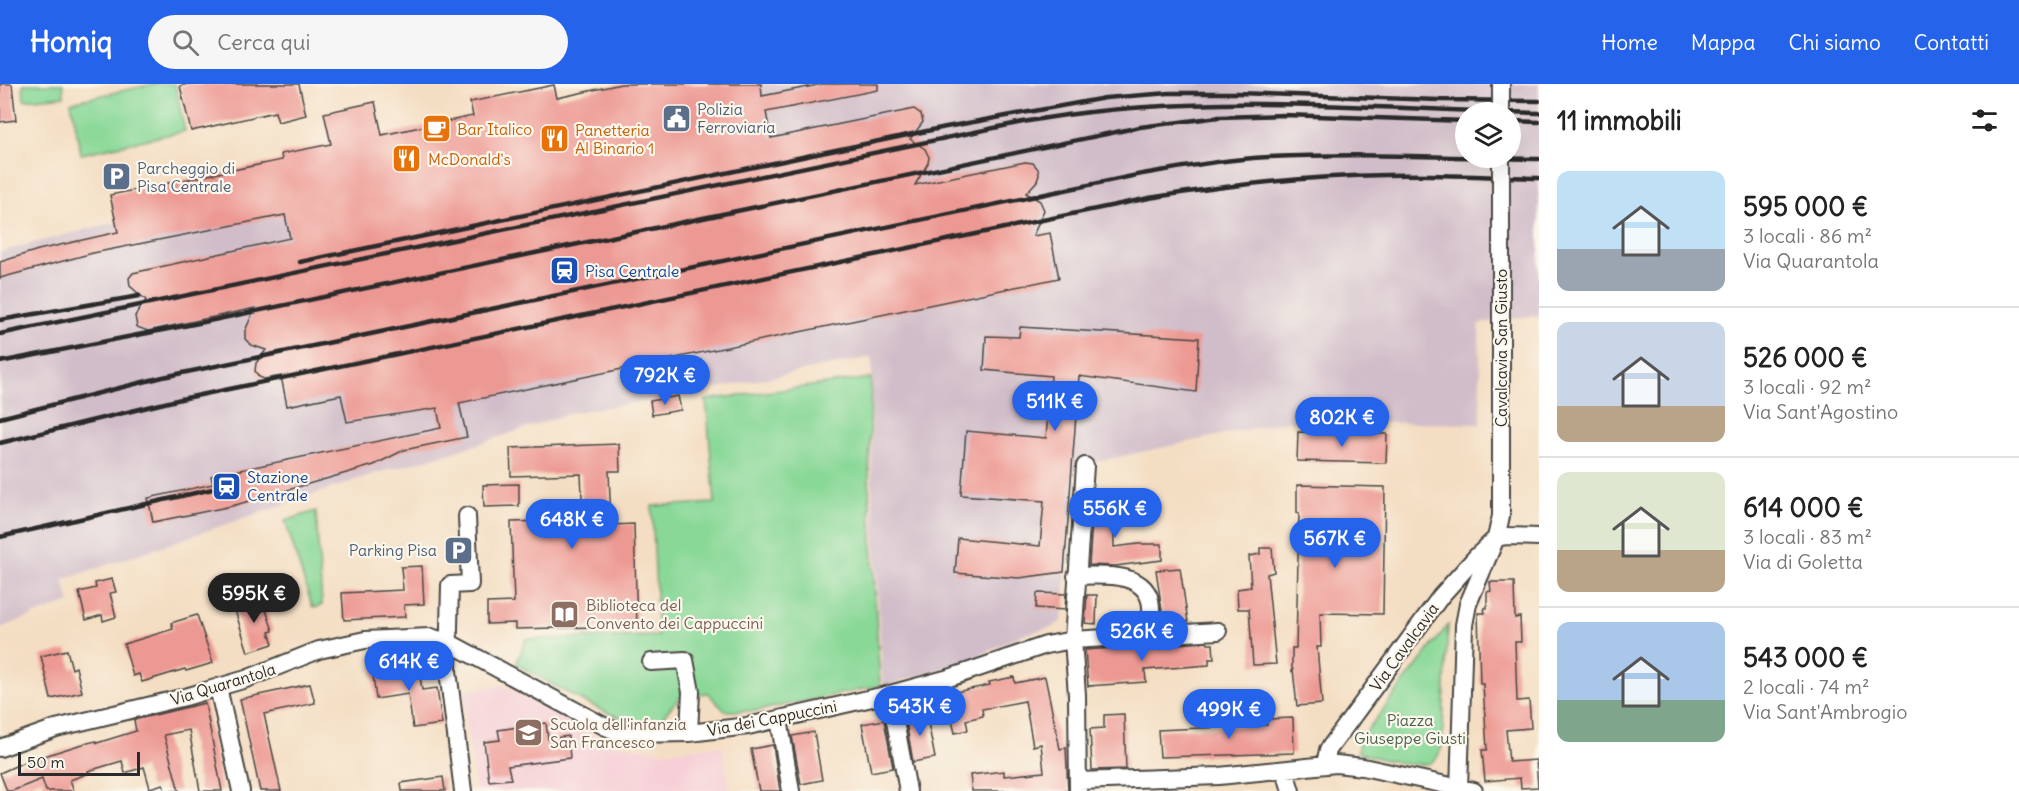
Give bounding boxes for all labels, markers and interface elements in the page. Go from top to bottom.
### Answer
search box [148,15,568,69]
text: Homiq [30,24,112,60]
icon: search [169,26,202,59]
text: Cerca qui [217,28,310,56]
text: Home [1601,29,1658,56]
text: Mappa [1691,29,1756,56]
text: Chi siamo [1789,29,1881,56]
text: Contatti [1914,29,1989,56]
place label: Polizia Ferroviaria [697,99,775,137]
public building icon: Polizia Ferroviaria [660,102,692,134]
map controls [1455,102,1521,168]
button: layers [1455,102,1521,168]
text: 11 immobili [1557,104,1682,137]
icon: filters [1968,104,2001,137]
cafe icon: Bar Italico [420,113,452,145]
place label: Bar Italico [457,119,532,139]
place label: Panetteria Al Binario 1 [575,120,654,158]
restaurant icon: Panetteria Al Binario 1 [538,123,570,155]
restaurant icon: McDonald's [391,143,423,175]
place label: McDonald's [428,149,511,169]
place label: Parcheggio di Pisa Centrale [137,158,235,196]
parking icon: Parcheggio di Pisa Centrale [100,161,132,193]
text: 595 000 € [1743,190,1868,223]
icon: home [1605,195,1677,267]
text: 3 locali · 86 m² [1743,223,1872,248]
text: Via Quarantola [1743,248,1879,273]
station icon: Pisa Centrale [548,255,580,287]
place label: Pisa Centrale [585,261,679,281]
street label: Cavalcavia San Giusto [1491,269,1511,427]
text: 526 000 € [1743,341,1868,374]
icon: home [1605,346,1677,418]
pin: 792K € [616,355,714,406]
text: 792K € [634,362,696,387]
text: 3 locali · 92 m² [1743,374,1871,399]
pin: 511K € [1006,381,1104,432]
text: 511K € [1026,388,1084,413]
pin: 802K € [1293,397,1391,448]
text: Via Sant'Agostino [1743,399,1898,424]
text: 802K € [1309,404,1375,429]
place label: Stazione Centrale [247,467,308,505]
station icon: Stazione Centrale [210,470,242,502]
pin: 556K € [1066,488,1164,539]
text: 614 000 € [1743,491,1864,524]
text: 556K € [1083,495,1147,520]
icon: home [1605,496,1677,568]
pin: 648K € [523,499,621,550]
text: 648K € [540,506,604,531]
pin: 567K € [1286,518,1384,569]
text: 3 locali · 83 m² [1743,524,1872,549]
text: 567K € [1304,525,1366,550]
parking icon: Parking Pisa [442,534,474,566]
place label: Parking Pisa [349,540,437,560]
text: Via di Goletta [1743,549,1863,574]
pin: 595K € [205,573,303,624]
text: 595K € [222,580,286,605]
place label: Biblioteca del Convento dei Cappuccini [586,595,763,633]
library icon: Biblioteca del Convento dei Cappuccini [549,598,581,630]
street label: Via Cavalcavia [1365,599,1443,695]
pin: 526K € [1093,611,1191,662]
text: 526K € [1110,618,1174,643]
pin: 614K € [360,641,458,692]
text: 543 000 € [1743,641,1868,674]
icon: home [1605,646,1677,718]
text: 614K € [378,648,440,673]
street label: Via Quarantola [168,659,278,709]
text: 2 locali · 74 m² [1743,674,1870,699]
pin: 543K € [871,686,969,737]
pin: 499K € [1180,689,1278,740]
text: 543K € [888,693,952,718]
street label: Via dei Cappuccini [706,696,838,740]
text: 499K € [1197,696,1261,721]
text: Via Sant'Ambrogio [1743,699,1907,724]
park label: Piazza Giuseppe Giusti [1354,710,1466,748]
place label: Scuola dell'infanzia San Francesco [550,714,687,752]
school or university icon: Scuola dell'infanzia San Francesco [513,717,545,749]
scale bar [18,749,140,776]
text: 50 m [27,752,65,772]

